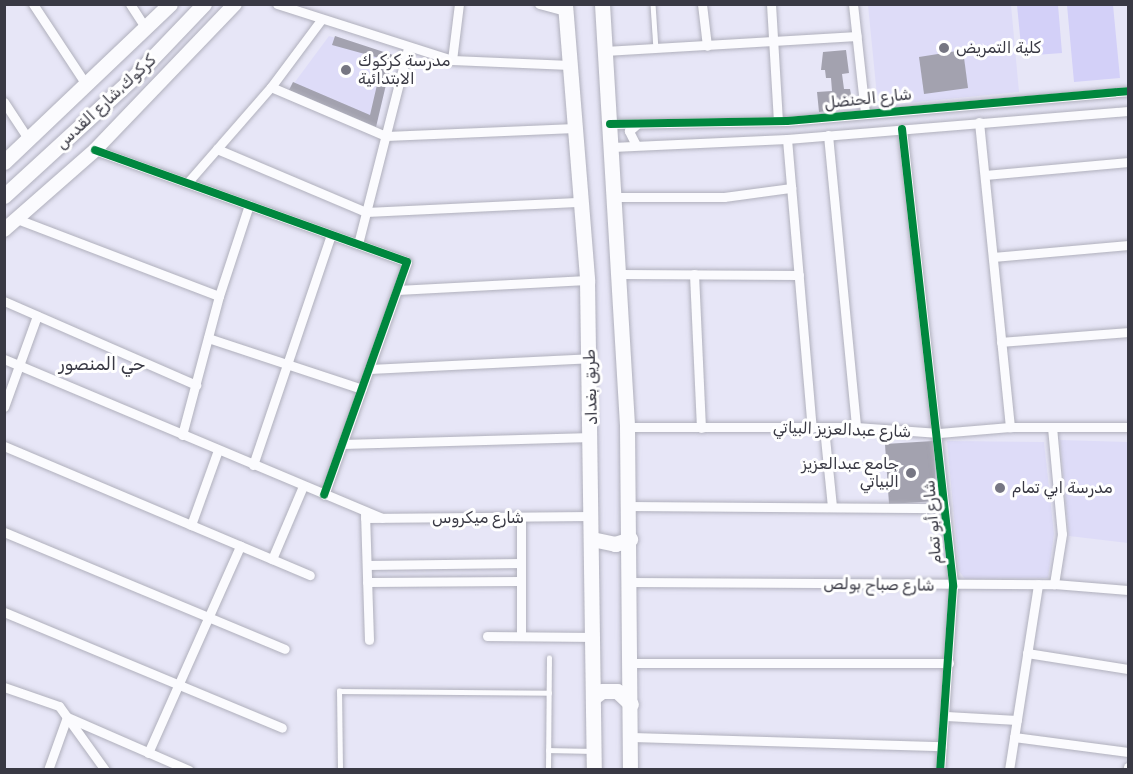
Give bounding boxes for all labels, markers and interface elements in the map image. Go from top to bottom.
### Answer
place label: كلية التمريض [956,38,1041,58]
marker: كلية التمريض [937,41,951,55]
street label: كركوك,شارع القدس [52,51,160,153]
place label: مدرسة كركوك الابتدائية [358,51,450,89]
marker: مدرسة كركوك الابتدائية [339,63,353,77]
street label: شارع الحنضل [823,85,913,113]
street label: طريق بغداد [580,349,602,425]
district label: حي المنصور [59,353,145,375]
street label: شارع عبدالعزيز البياتي [772,418,912,442]
place label: جامع عبدالعزيز البياتي [802,454,899,492]
marker: جامع عبدالعزيز البياتي [904,466,918,480]
place label: مدرسة ابي تمام [1012,478,1113,498]
street label: شارع أبو تمام [920,479,946,565]
marker: مدرسة ابي تمام [993,481,1007,495]
street label: شارع ميكروس [432,508,524,528]
street label: شارع صباح بولص [823,574,935,596]

